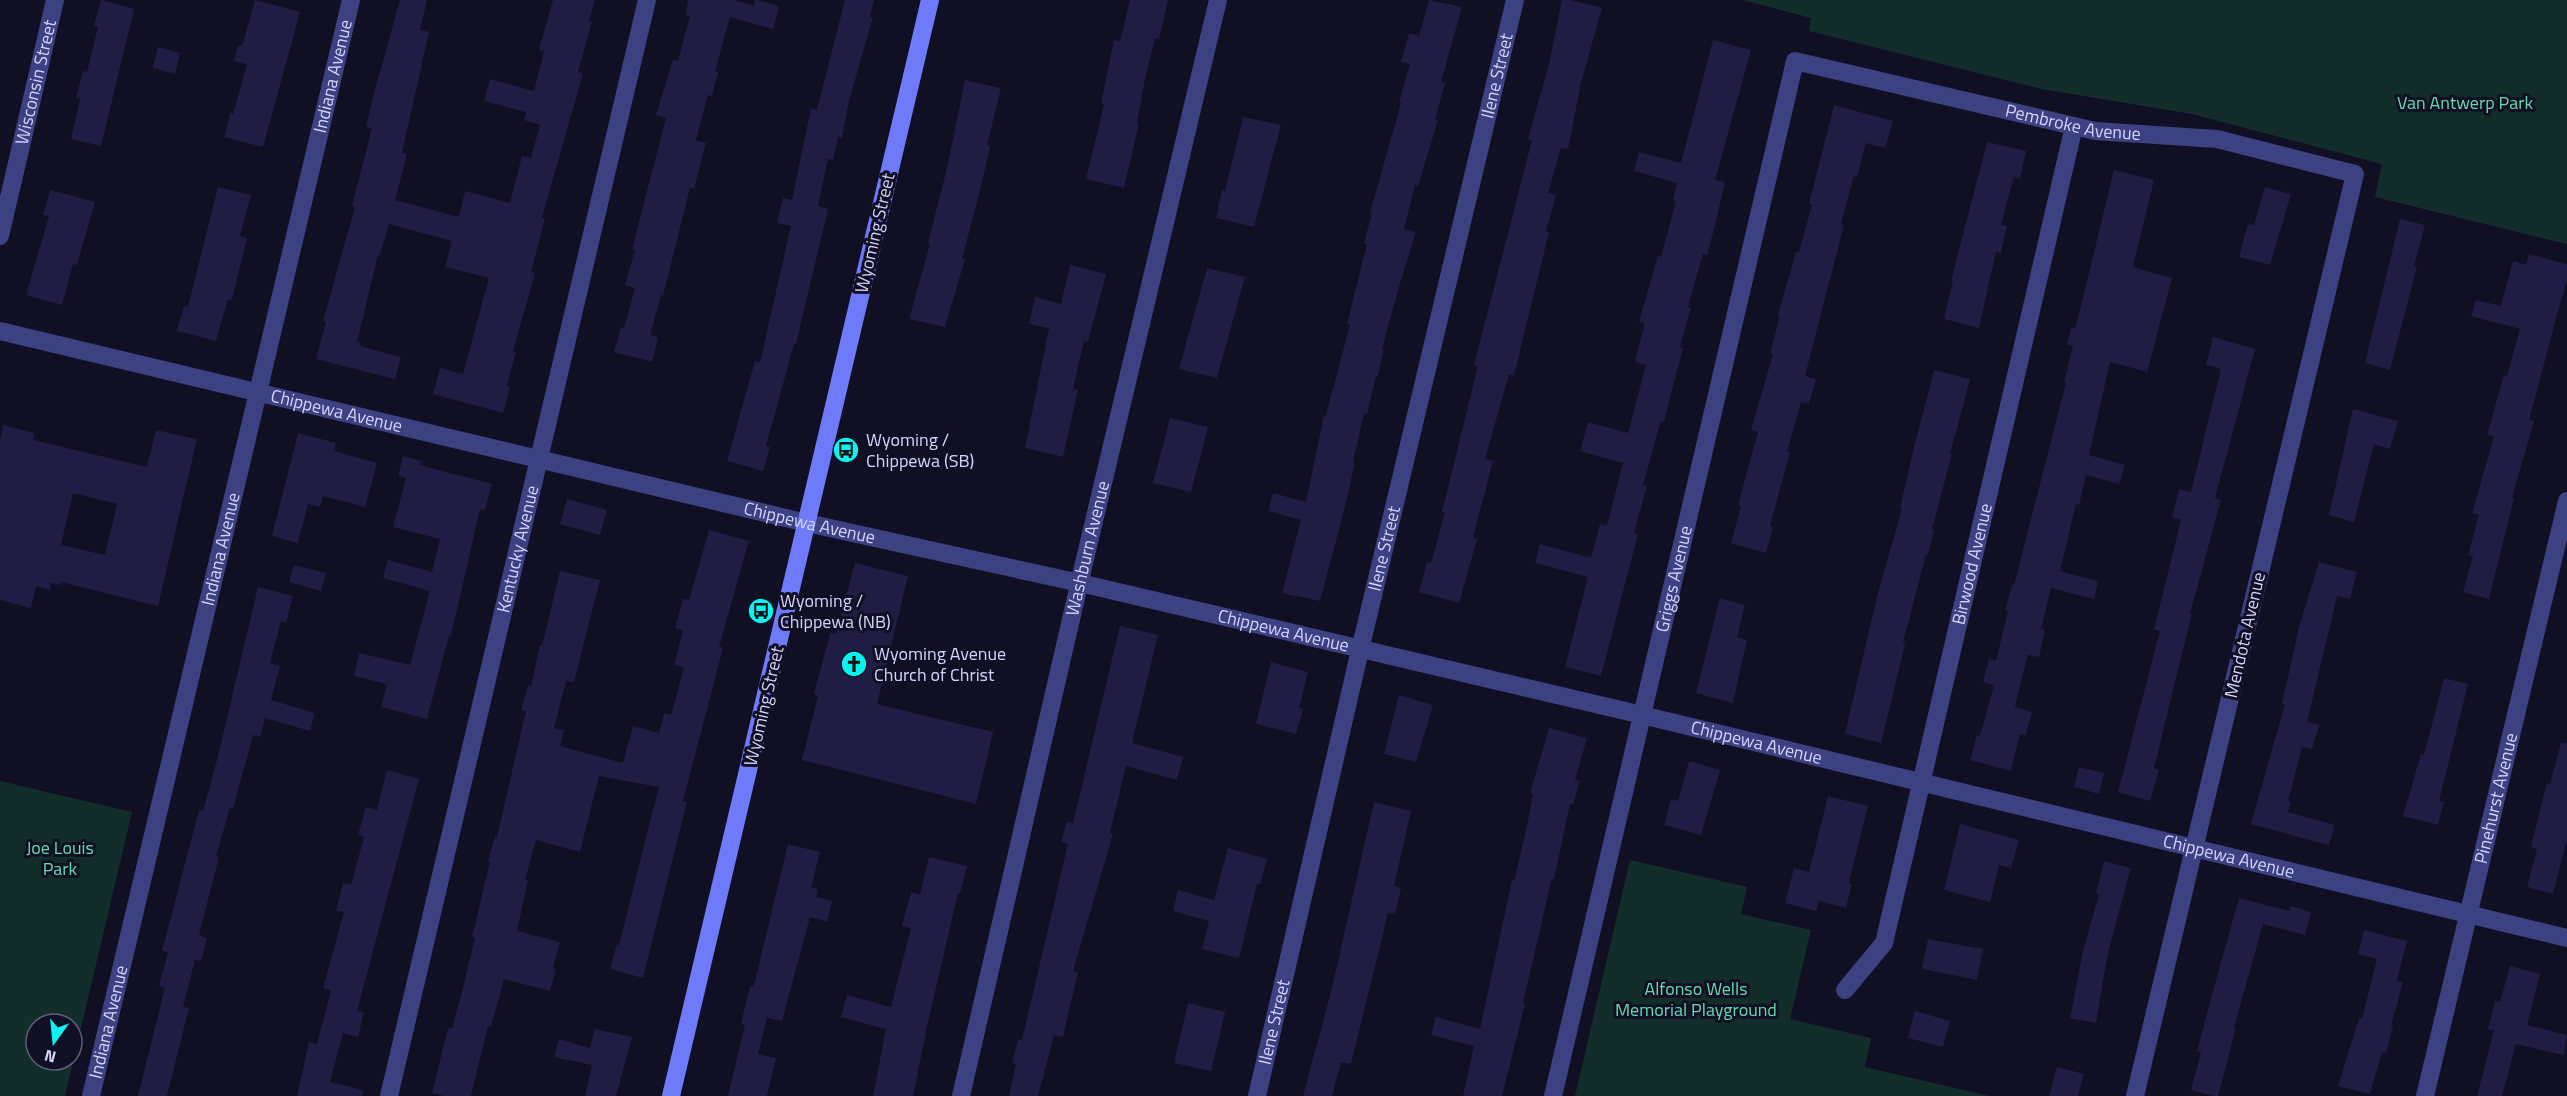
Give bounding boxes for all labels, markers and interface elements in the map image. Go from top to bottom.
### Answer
street label: Wisconsin Street [8,16,63,147]
street label: Indiana Avenue [306,17,359,136]
street label: Ilene Street [1473,30,1520,121]
park label: Van Antwerp Park [2397,89,2533,116]
street label: Pembroke Avenue [2003,96,2142,147]
street label: Wyoming Street [848,170,902,295]
street label: Chippewa Avenue [268,382,405,439]
place label: Wyoming / Chippewa (SB) [866,426,974,474]
bus stop icon: Wyoming / Chippewa (SB) [831,435,861,465]
street label: Washburn Avenue [1058,478,1116,619]
street label: Kentucky Avenue [489,482,545,615]
street label: Indiana Avenue [194,490,247,608]
street label: Chippewa Avenue [741,494,878,551]
street label: Birwood Avenue [1944,501,1999,627]
street label: Ilene Street [1360,502,1407,594]
street label: Griggs Avenue [1648,523,1699,635]
street label: Mendota Avenue [2217,569,2272,700]
place label: Wyoming / Chippewa (NB) [780,587,891,635]
bus stop icon: Wyoming / Chippewa (NB) [746,596,776,626]
street label: Chippewa Avenue [1215,602,1352,659]
place label: Wyoming Avenue Church of Christ [874,640,1006,688]
street label: Wyoming Street [737,643,791,768]
church icon: Wyoming Avenue Church of Christ [839,649,869,679]
street label: Chippewa Avenue [1688,713,1825,771]
street label: Pinehurst Avenue [2467,730,2524,866]
street label: Chippewa Avenue [2160,827,2297,885]
park label: Joe Louis Park [26,834,94,882]
street label: Indiana Avenue [82,963,135,1081]
park label: Alfonso Wells Memorial Playground [1615,975,1777,1023]
street label: Ilene Street [1251,976,1297,1067]
north arrow [24,1012,84,1072]
text: N [42,1043,59,1070]

